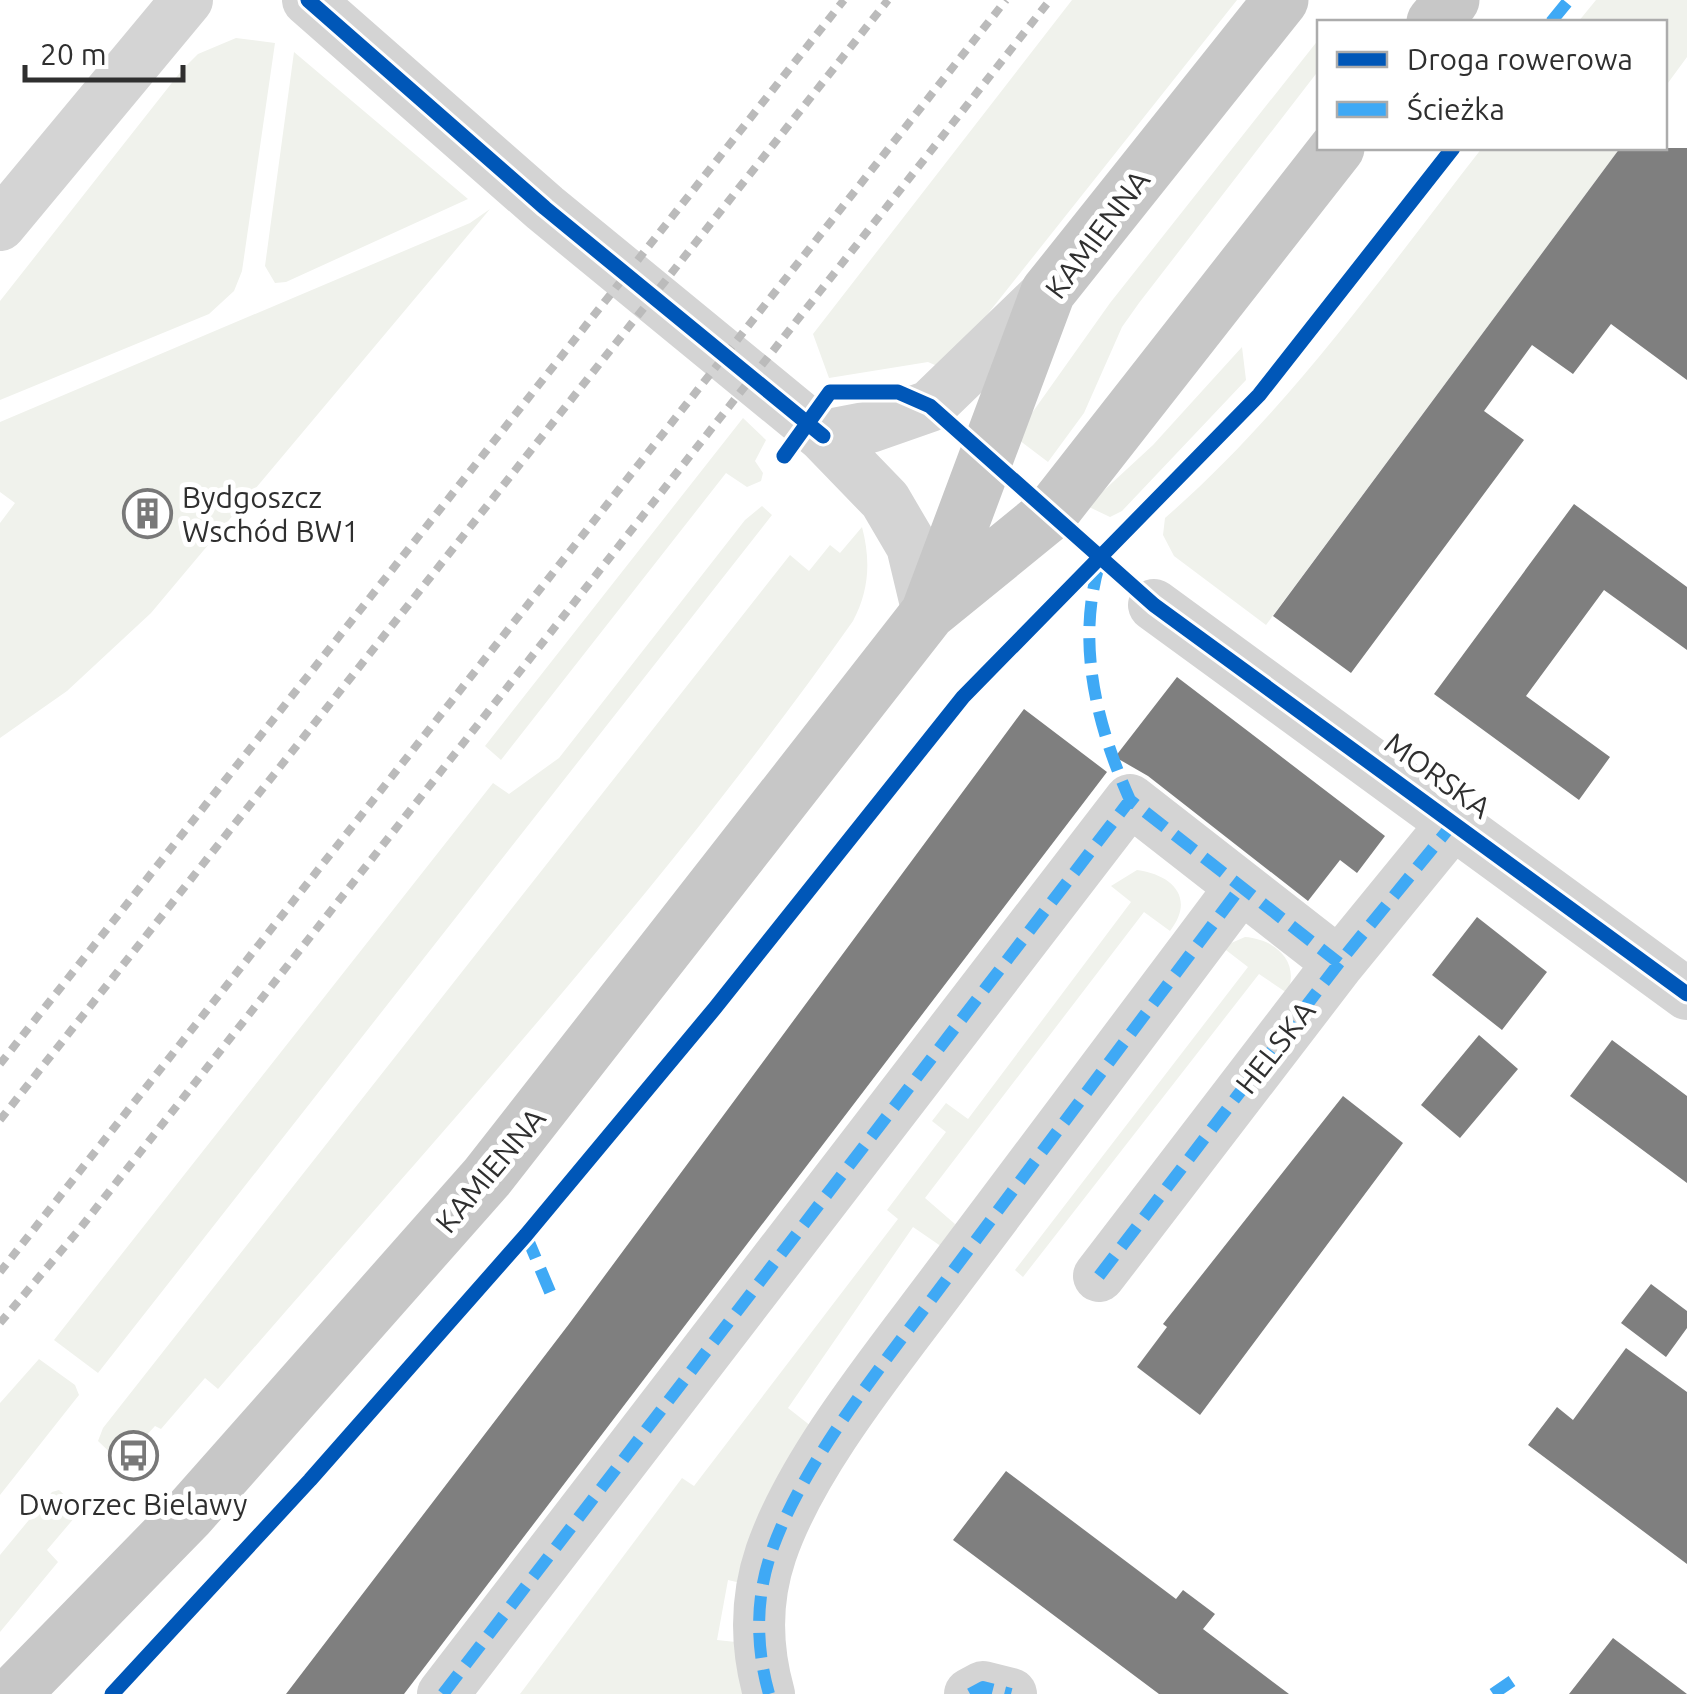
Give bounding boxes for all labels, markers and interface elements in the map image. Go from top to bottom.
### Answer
scale bar [25,20,182,82]
legend [1317,20,1667,150]
text: 20 m [40,37,107,71]
text: Droga rowerowa [1407,42,1633,76]
text: Ścieżka [1407,92,1505,126]
street label: KAMIENNA [1038,163,1157,305]
place label: Bydgoszcz Wschód BW1 [182,480,359,548]
building icon: Bydgoszcz Wschód BW1 [121,488,173,540]
street label: MORSKA [1378,725,1498,825]
street label: HELSKA [1228,994,1322,1100]
street label: KAMIENNA [428,1101,552,1239]
bus stop icon: Dworzec Bielawy [107,1429,159,1481]
place label: Dworzec Bielawy [19,1487,247,1521]

